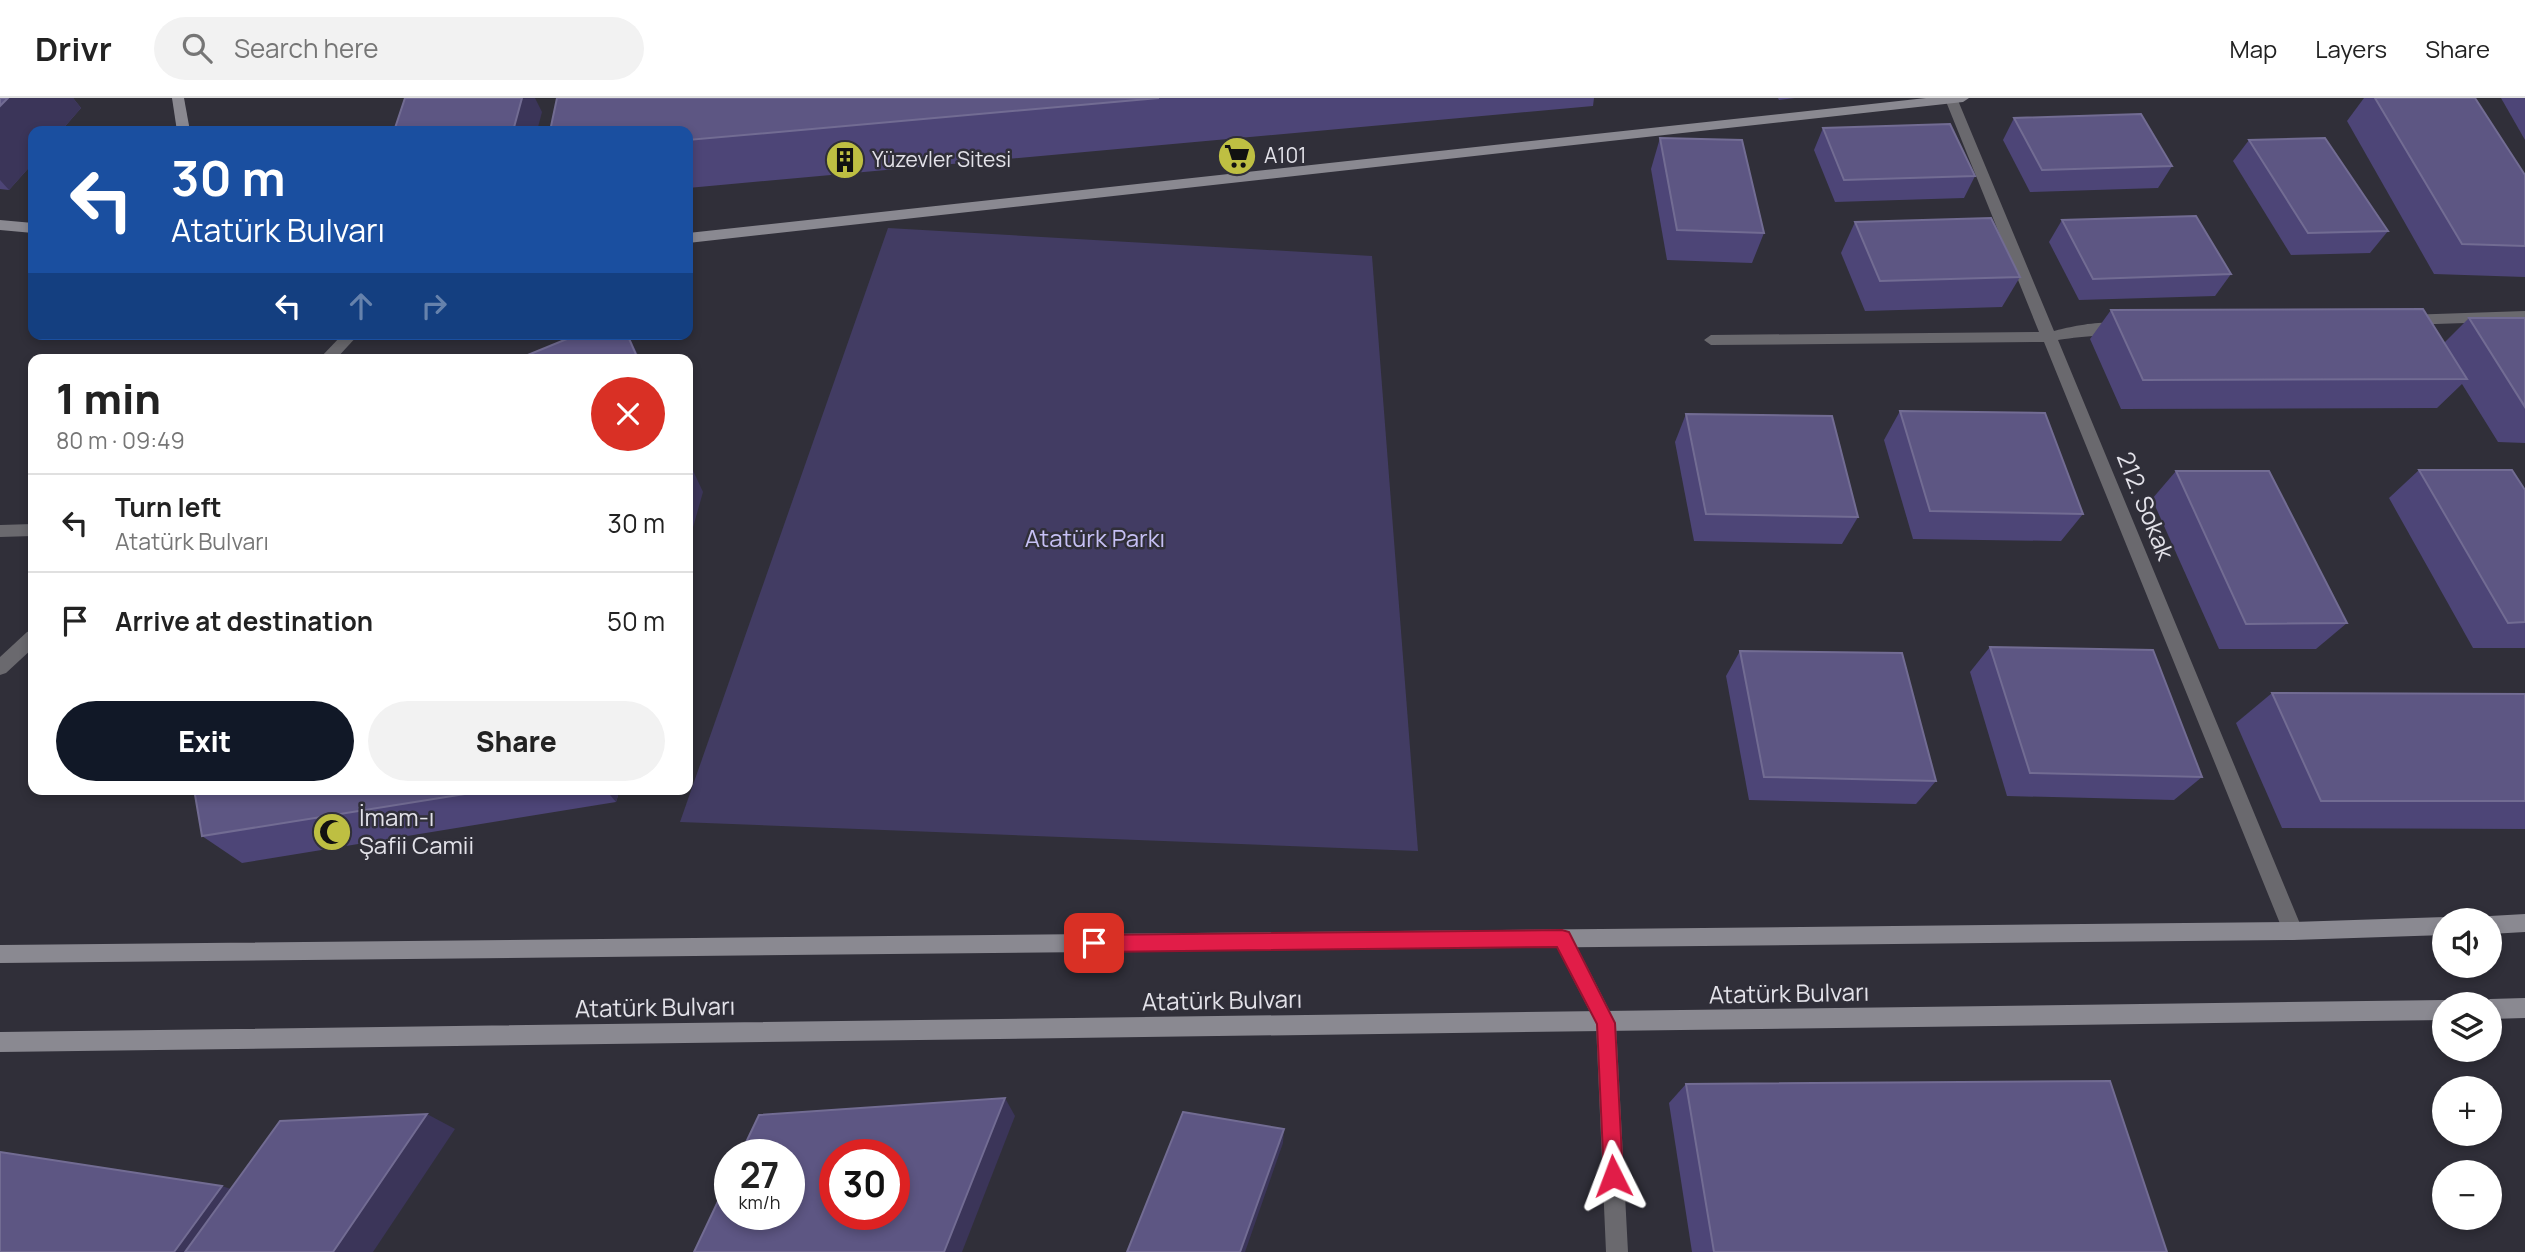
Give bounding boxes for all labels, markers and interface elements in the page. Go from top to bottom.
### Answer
search box [154,17,644,80]
text: Drivr [35,26,112,71]
icon: search [178,29,216,67]
text: Search here [234,30,378,66]
text: Map [2230,32,2277,65]
text: Layers [2315,32,2387,65]
text: Share [2425,32,2490,65]
supermarket icon: A101 [1216,135,1258,177]
building icon: Yüzevler Sitesi [824,139,866,181]
place label: A101 [1264,141,1307,169]
text: 30 m [171,144,286,211]
place label: Yüzevler Sitesi [872,145,1011,173]
icon: left [56,154,147,245]
text: Atatürk Bulvarı [171,208,385,252]
icon: left [269,287,307,325]
icon: ahead [342,287,380,325]
icon: right [415,287,453,325]
text: 1 min [56,369,161,427]
button: close [591,377,665,451]
text: 80 m · 09:49 [56,424,185,456]
street label: 212. Sokak [2110,447,2183,565]
text: Turn left [115,489,222,525]
icon: left [56,504,94,542]
text: 30 m [608,505,665,541]
park label: Atatürk Parkı [1025,521,1165,554]
text: Atatürk Bulvarı [115,525,269,557]
icon: arrive [56,602,94,640]
text: Arrive at destination [115,603,373,639]
text: 50 m [607,603,665,639]
button: Exit [56,701,354,781]
button: Share [368,701,665,781]
place label: İmam-ı Şafii Camii [359,800,474,861]
mosque icon: İmam-ı Şafii Camii [311,811,353,853]
map controls [2432,908,2502,1230]
button: sound [2432,908,2502,978]
pin [1064,913,1124,973]
icon: arrive [1075,924,1113,962]
street label: Atatürk Bulvarı [1708,975,1870,1010]
street label: Atatürk Bulvarı [1141,982,1303,1017]
street label: Atatürk Bulvarı [574,989,736,1024]
button: layers [2432,992,2502,1062]
button: + [2432,1076,2502,1146]
speed limit sign: 30 [819,1139,910,1230]
position arrow [1576,1139,1650,1213]
text: 27 [740,1151,779,1199]
button: − [2432,1160,2502,1230]
text: km/h [739,1190,780,1214]

